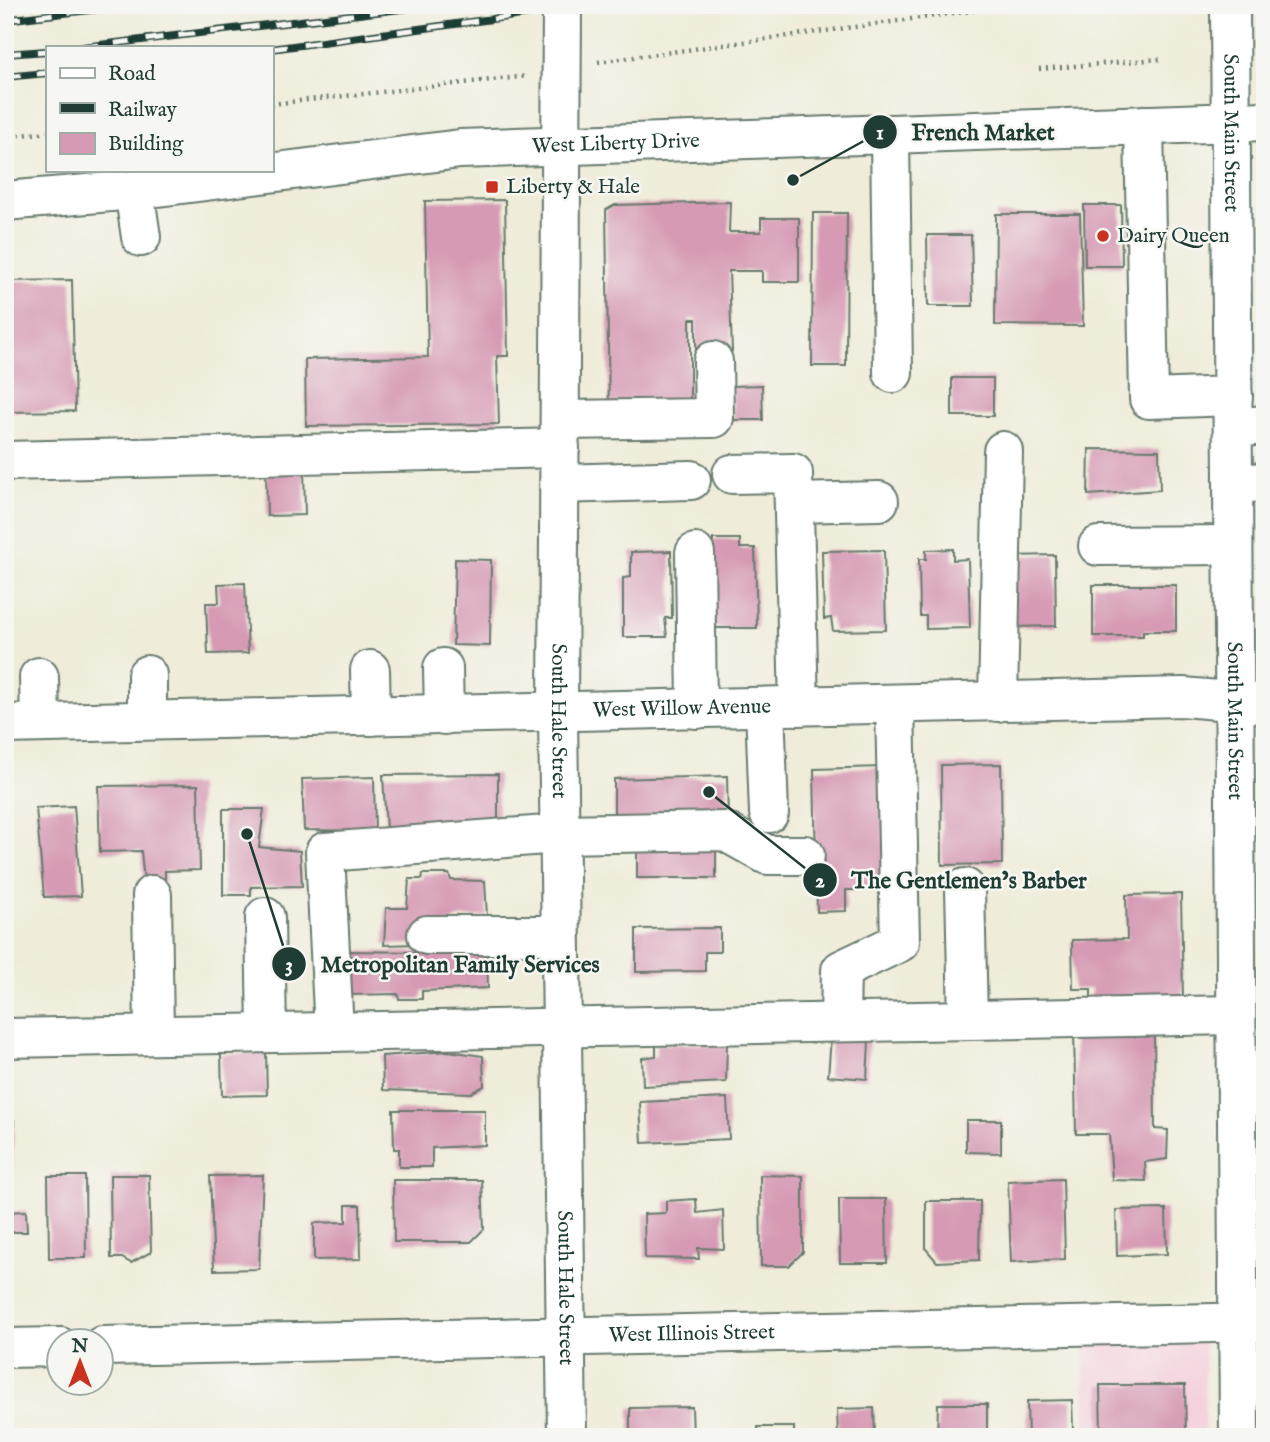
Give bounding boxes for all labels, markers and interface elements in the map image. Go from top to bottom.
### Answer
legend [46,46,273,172]
street label: South Main Street [1217,54,1245,212]
text: Road [108,61,156,88]
text: Railway [108,97,178,124]
callout: French Market [863,110,1069,154]
text: French Market [911,119,1055,148]
text: 1 [876,120,884,147]
street label: West Liberty Drive [531,127,701,160]
text: Building [108,131,184,158]
place label: Liberty & Hale [506,174,640,201]
marker: Liberty & Hale [484,179,500,195]
place label: Dairy Queen [1117,223,1230,250]
marker: Dairy Queen [1095,228,1111,244]
street label: South Main Street [1221,642,1248,800]
street label: South Hale Street [544,643,573,799]
street label: West Willow Avenue [592,693,772,724]
callout: The Gentlemen’s Barber [803,858,1101,902]
text: The Gentlemen’s Barber [850,867,1087,896]
text: 2 [815,868,825,895]
callout: Metropolitan Family Services [271,942,614,986]
text: Metropolitan Family Services [320,951,600,980]
text: 3 [285,952,293,979]
street label: South Hale Street [551,1210,580,1366]
street label: West Illinois Street [608,1319,775,1349]
north arrow [46,1326,116,1396]
text: N [71,1335,89,1359]

